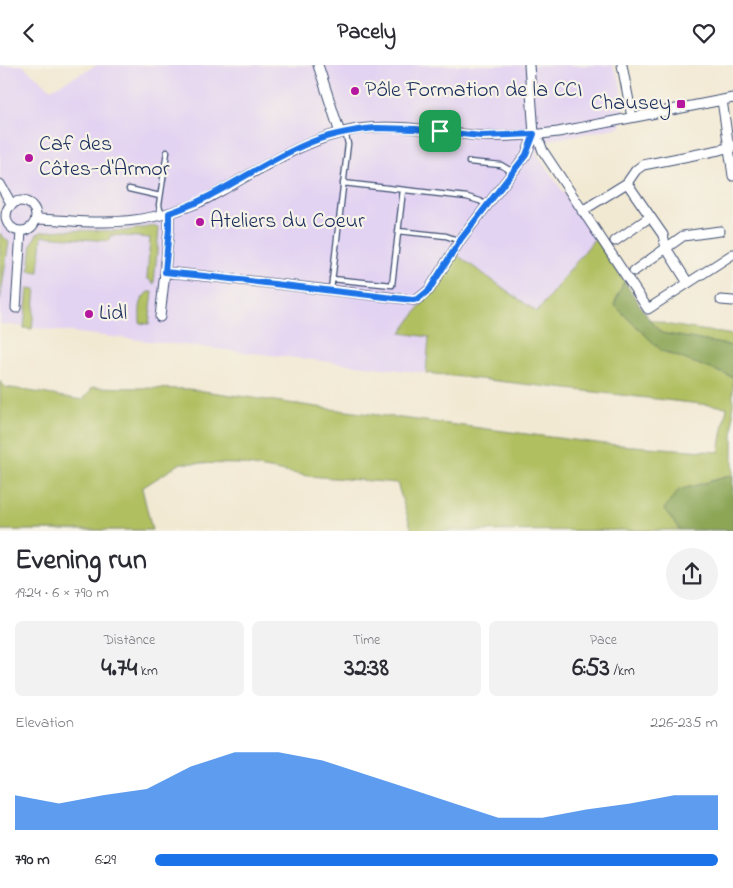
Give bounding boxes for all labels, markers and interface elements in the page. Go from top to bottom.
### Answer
text: Pacely [337,17,396,49]
icon: back [15,19,43,47]
icon: heart [690,19,718,47]
place label: Pôle Formation de la CCI [365,75,582,107]
marker: Pôle Formation de la CCI [349,85,361,97]
place label: Chausey [591,88,671,121]
marker: Chausey [675,98,687,110]
pin [419,110,461,152]
icon: arrive [426,117,454,145]
place label: Caf des Côtes-d'Armor [39,129,170,186]
marker: Caf des Côtes-d'Armor [23,152,35,164]
place label: Ateliers du Coeur [210,206,365,238]
marker: Ateliers du Coeur [194,216,206,228]
place label: Lidl [99,298,127,330]
marker: Lidl [83,308,95,320]
text: Evening run [15,541,147,582]
button: share [666,548,718,600]
text: 19:24 · 6 × 790 m [15,581,109,605]
text: Distance [104,630,155,651]
text: Time [353,630,380,651]
text: Pace [590,630,617,651]
text: 4.74 [101,651,137,687]
text: 32:38 [344,651,389,687]
text: 6:53 [572,651,610,687]
text: km [137,661,158,682]
text: /km [610,661,635,682]
text: Elevation [15,711,74,735]
text: 226–235 m [650,711,718,735]
text: 790 m [15,848,50,872]
text: 6:29 [95,848,116,872]

